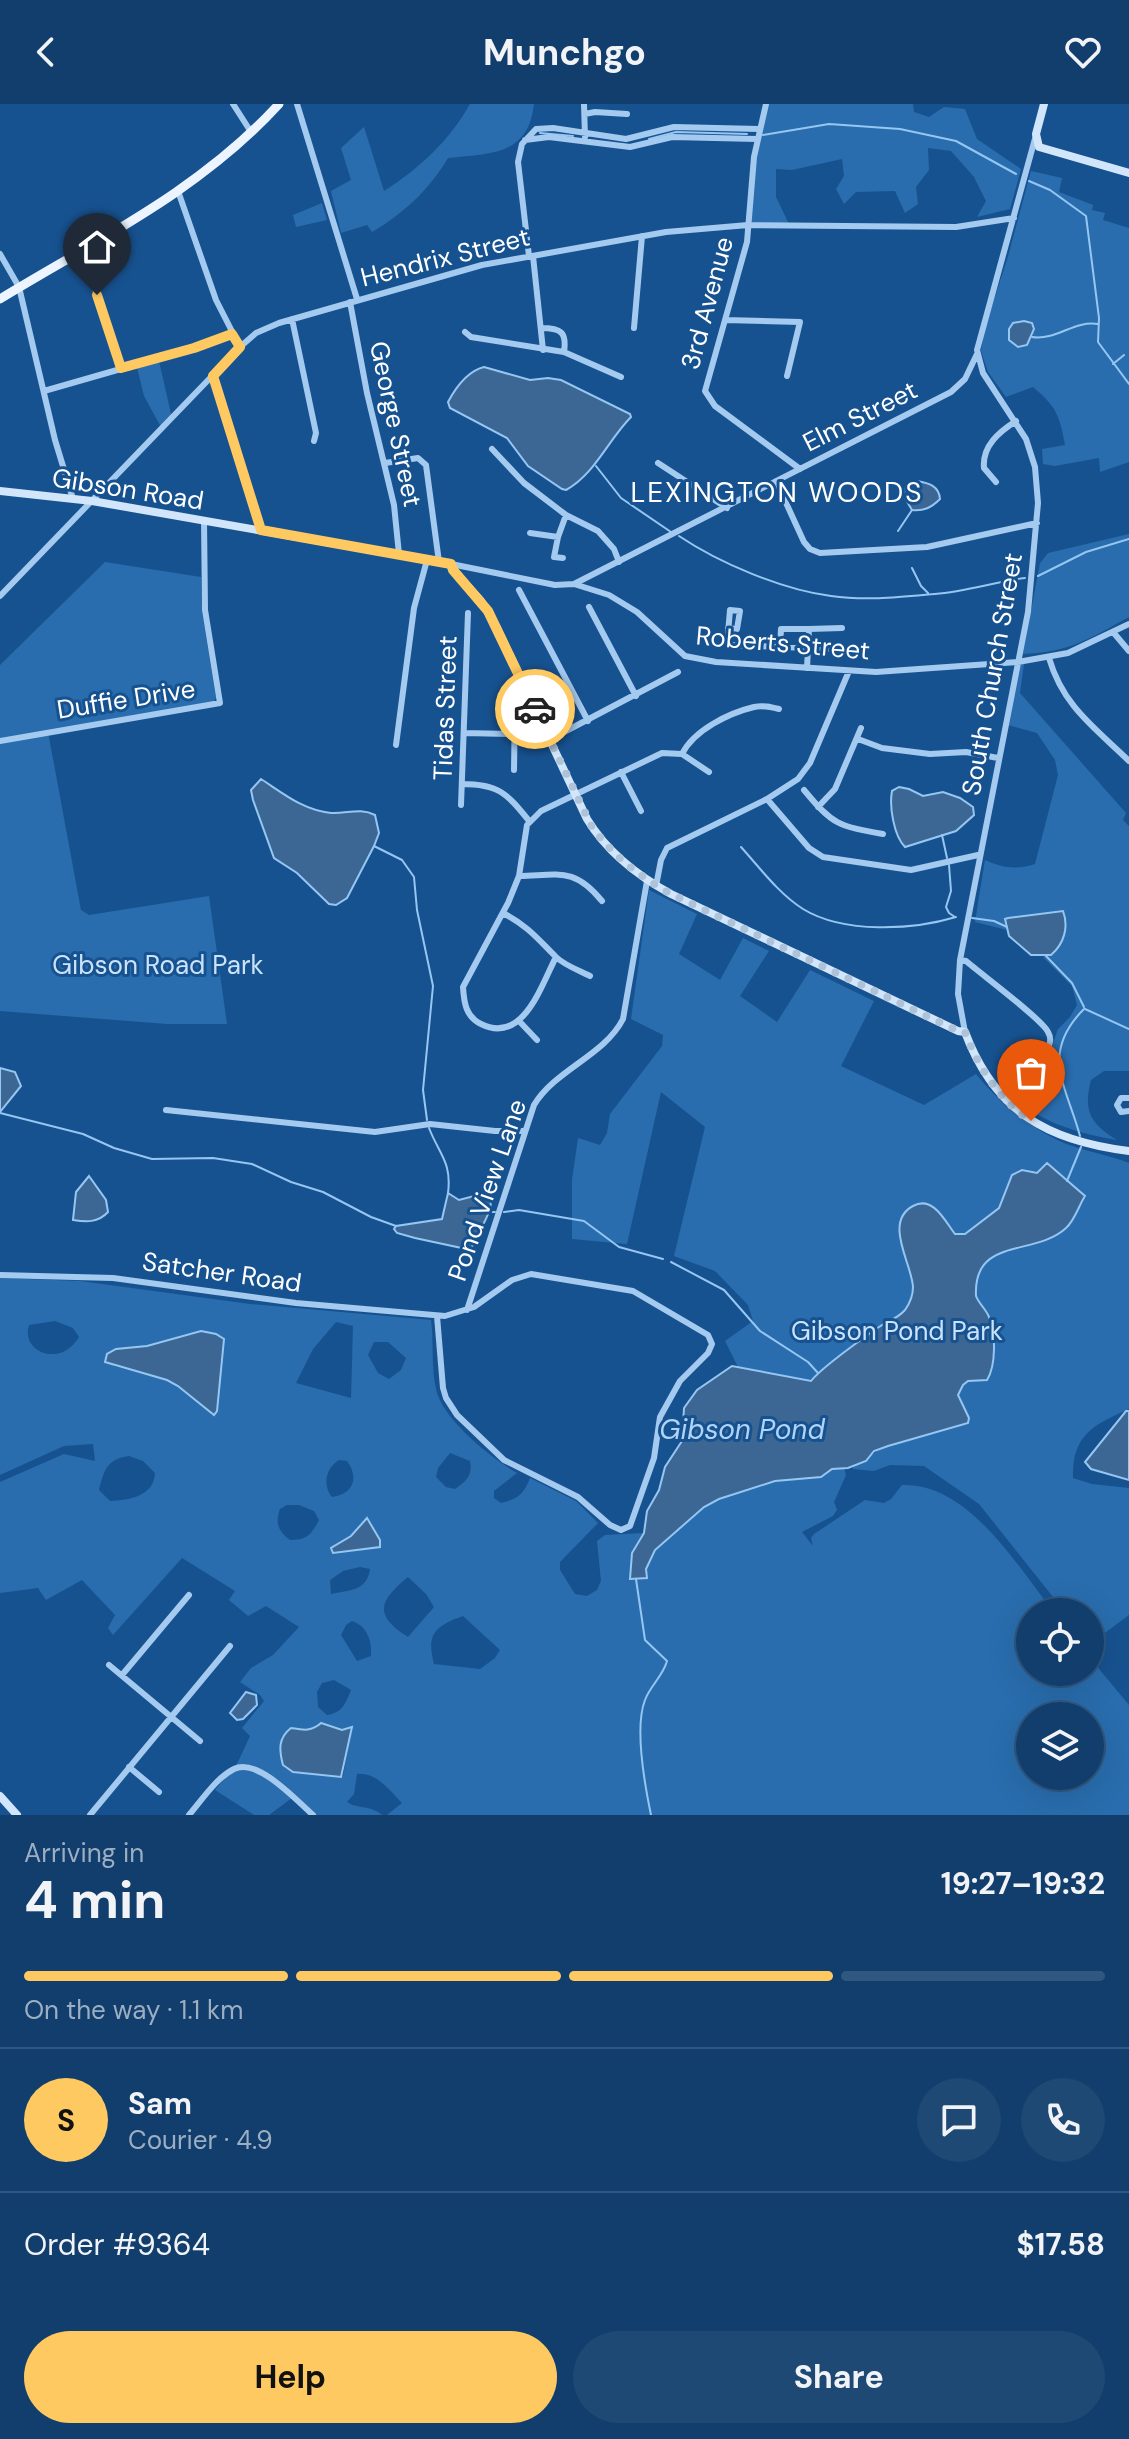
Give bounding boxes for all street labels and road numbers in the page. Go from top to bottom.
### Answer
street label: Hendrix Street [357,220,533,294]
street label: 3rd Avenue [673,233,741,373]
street label: George Street [362,338,430,510]
street label: Elm Street [797,373,923,459]
street label: Gibson Road [50,460,206,518]
street label: South Church Street [954,550,1030,798]
street label: Roberts Street [695,618,871,668]
street label: Tidas Street [425,635,465,781]
street label: Duffie Drive [54,671,198,727]
street label: Pond View Lane [440,1095,534,1285]
street label: Satcher Road [140,1244,304,1300]

